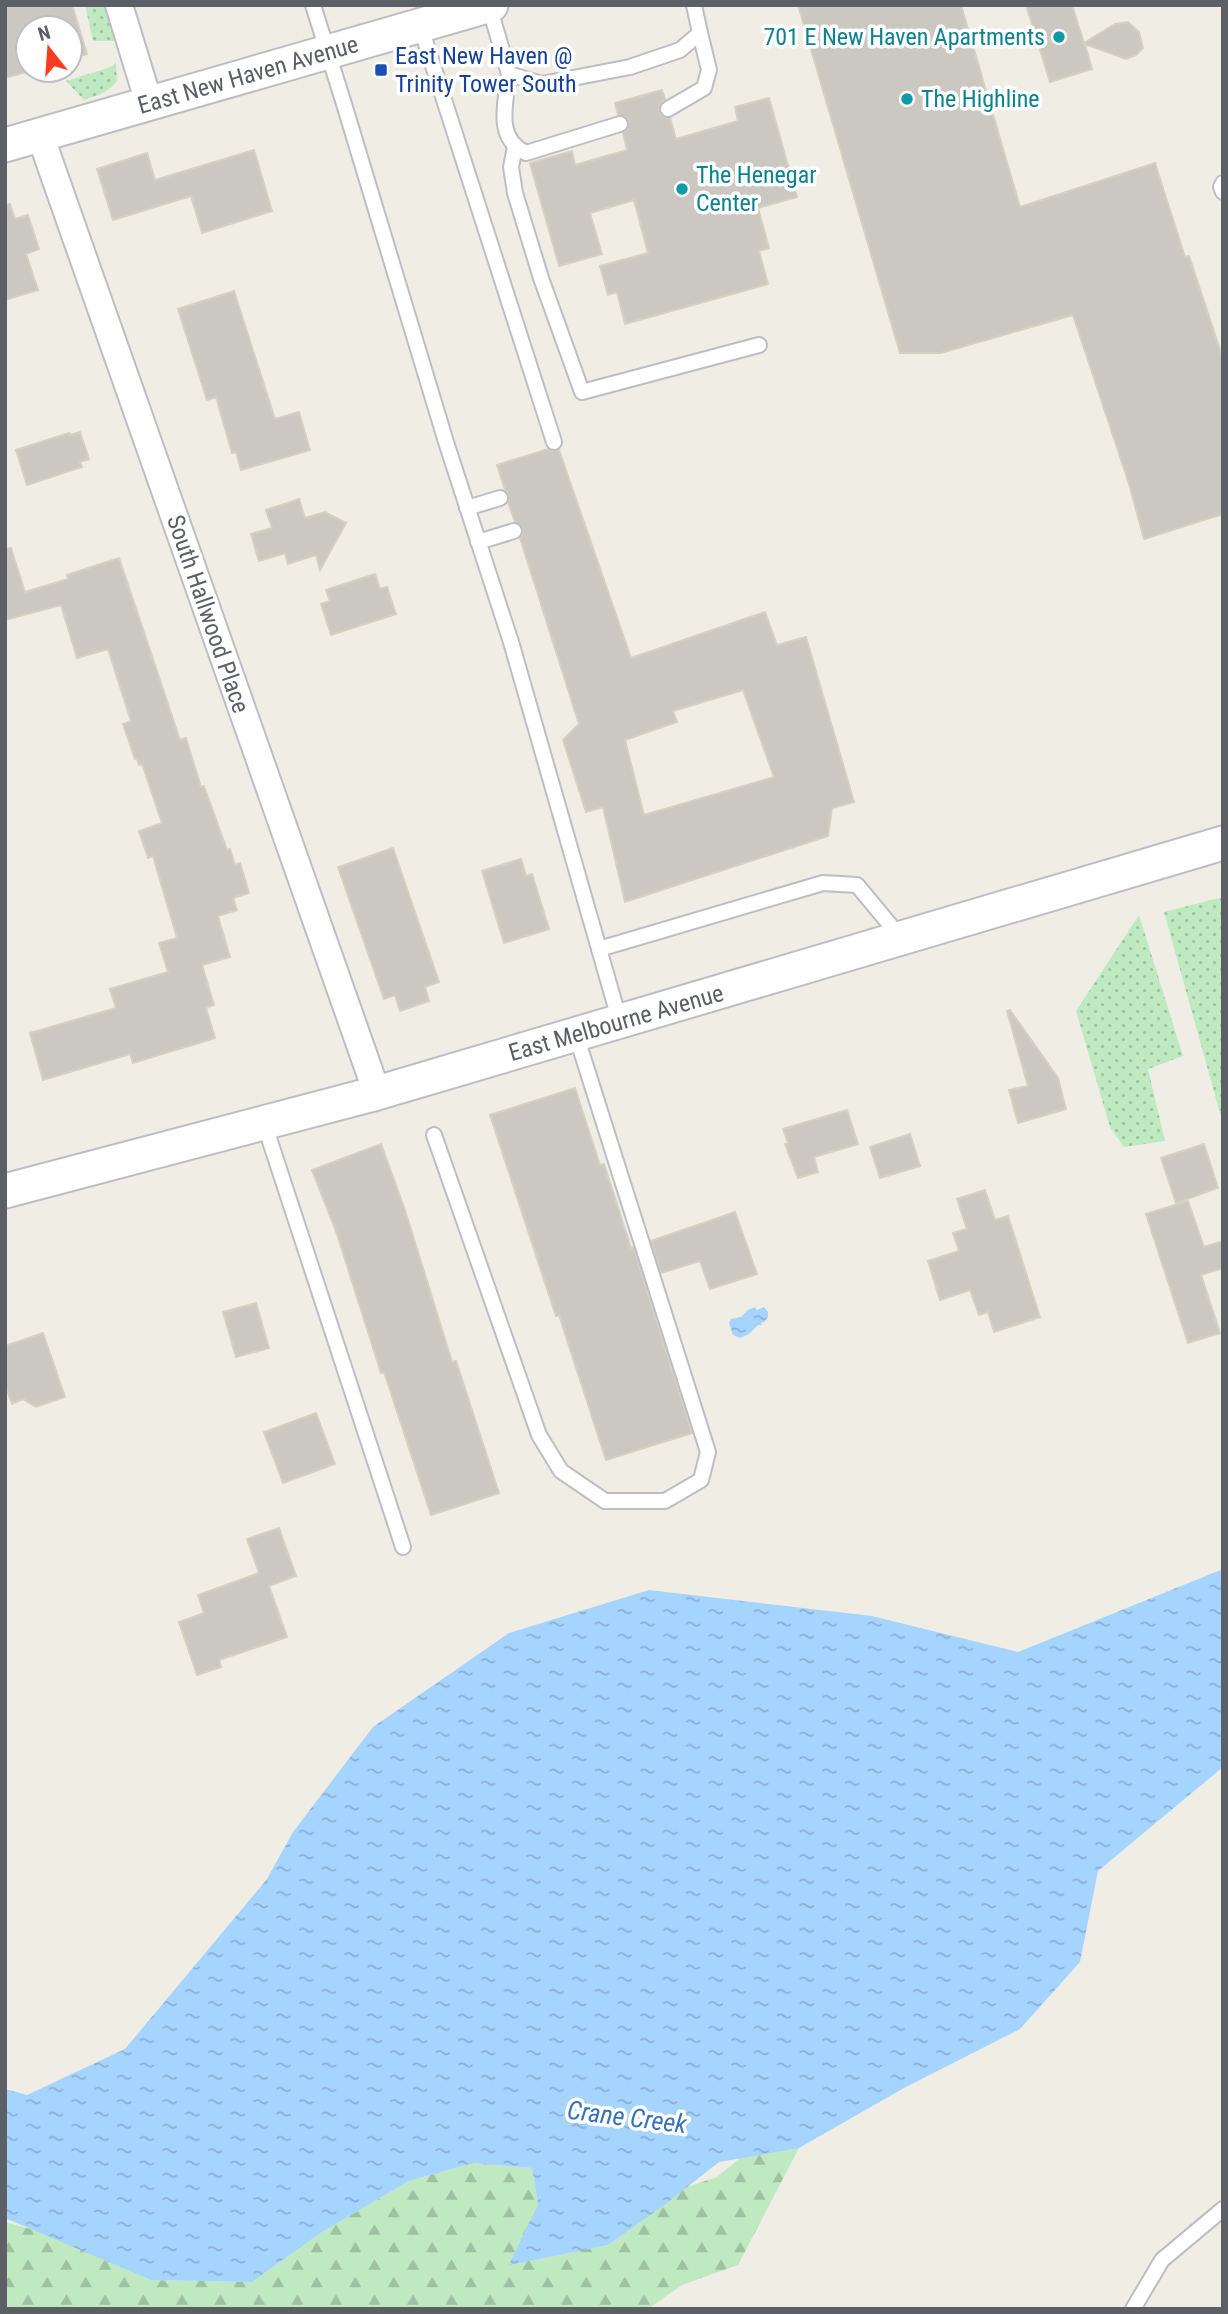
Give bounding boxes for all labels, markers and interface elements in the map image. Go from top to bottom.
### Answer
north arrow [14,14,84,84]
text: N [35,21,53,46]
place label: 701 E New Haven Apartments [763,23,1045,51]
marker: 701 E New Haven Apartments [1051,29,1067,45]
street label: East New Haven Avenue [135,30,361,120]
place label: East New Haven @ Trinity Tower South [395,42,577,98]
marker: East New Haven @ Trinity Tower South [373,62,389,78]
place label: The Highline [921,85,1040,113]
marker: The Highline [899,91,915,107]
place label: The Henegar Center [696,161,817,217]
marker: The Henegar Center [674,181,690,197]
street label: South Hallwood Place [161,511,255,717]
street label: East Melbourne Avenue [505,979,727,1067]
water label: Crane Creek [565,2095,689,2139]

